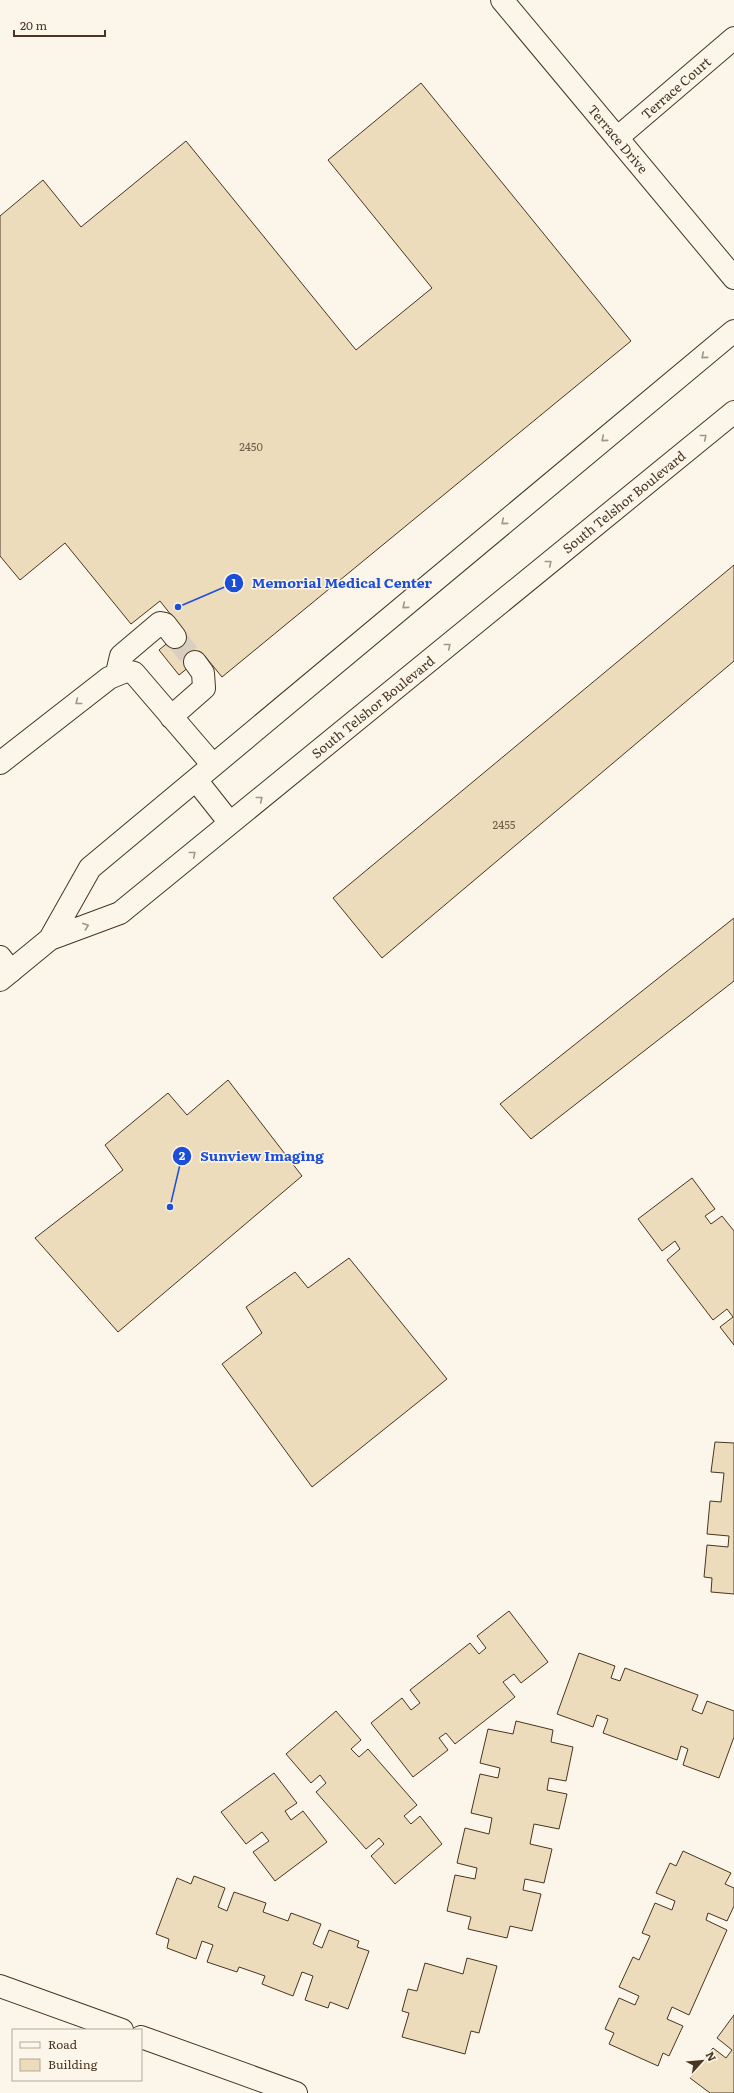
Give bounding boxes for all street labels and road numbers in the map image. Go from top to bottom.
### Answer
street label: Terrace Court [637,52,715,123]
street label: Terrace Drive [584,100,653,177]
street label: South Telshor Boulevard [558,446,689,557]
street label: South Telshor Boulevard [307,651,438,762]

